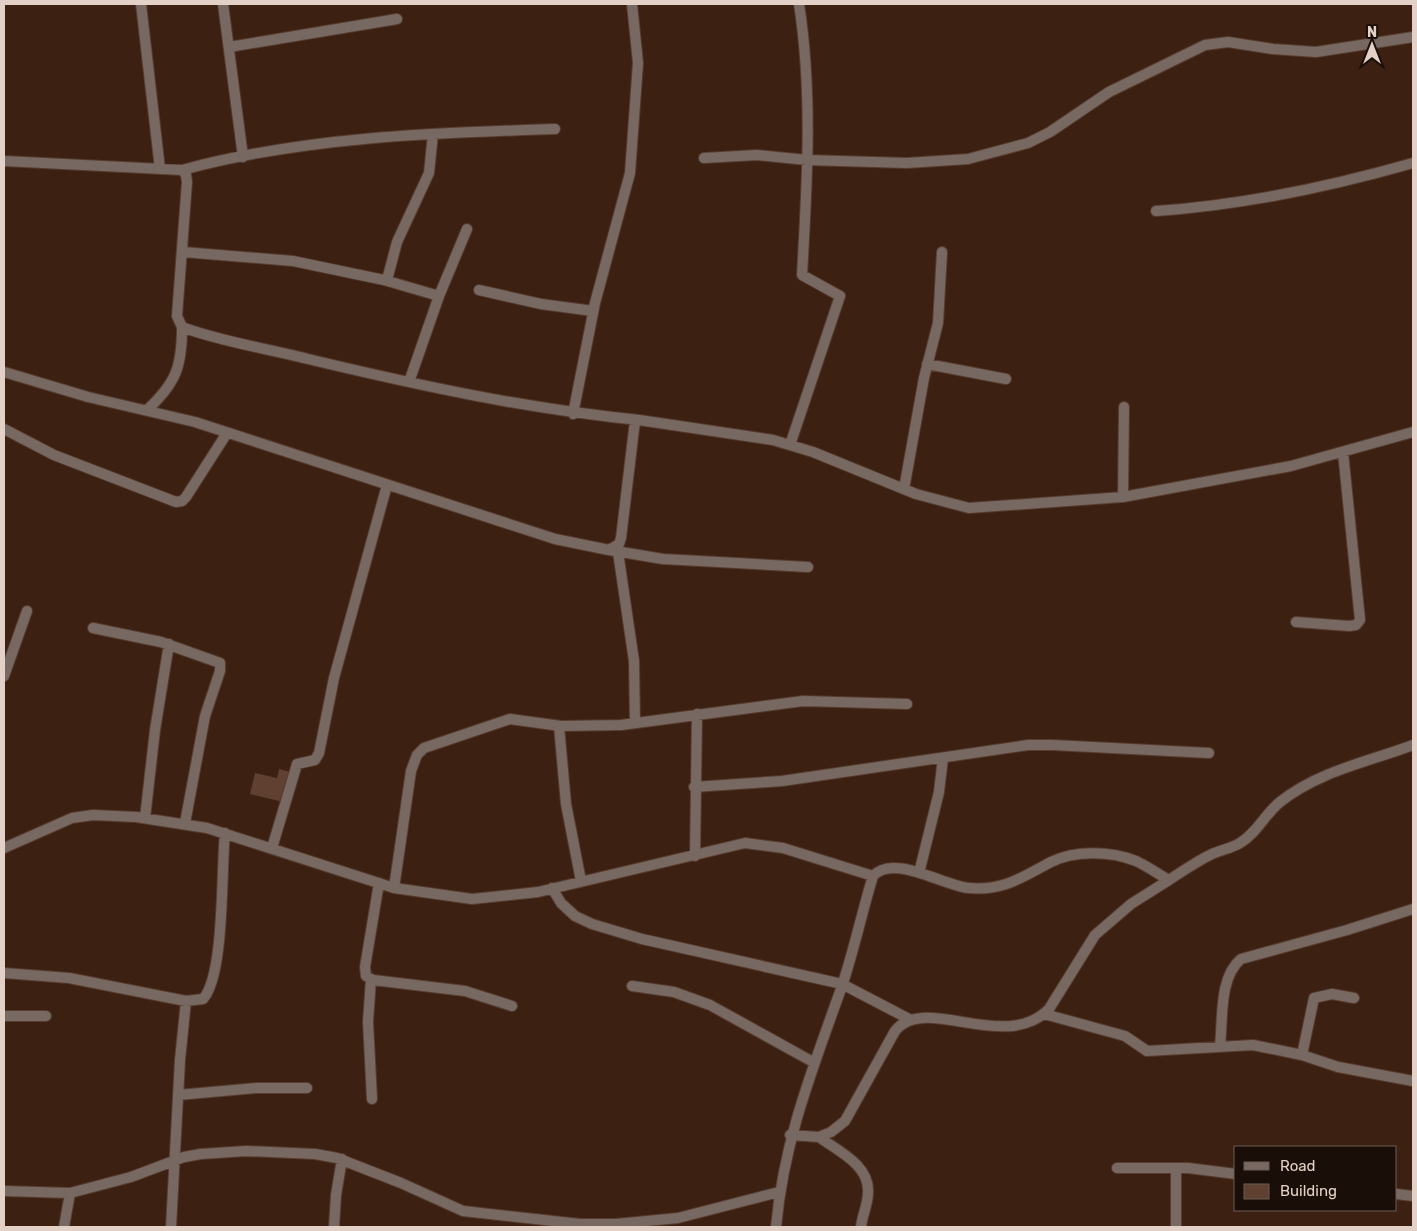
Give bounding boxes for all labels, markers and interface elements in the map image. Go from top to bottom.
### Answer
north arrow [1347,20,1397,70]
text: N [1367,24,1377,41]
legend [1234,1146,1397,1211]
text: Road [1280,1157,1316,1175]
text: Building [1280,1182,1337,1200]

